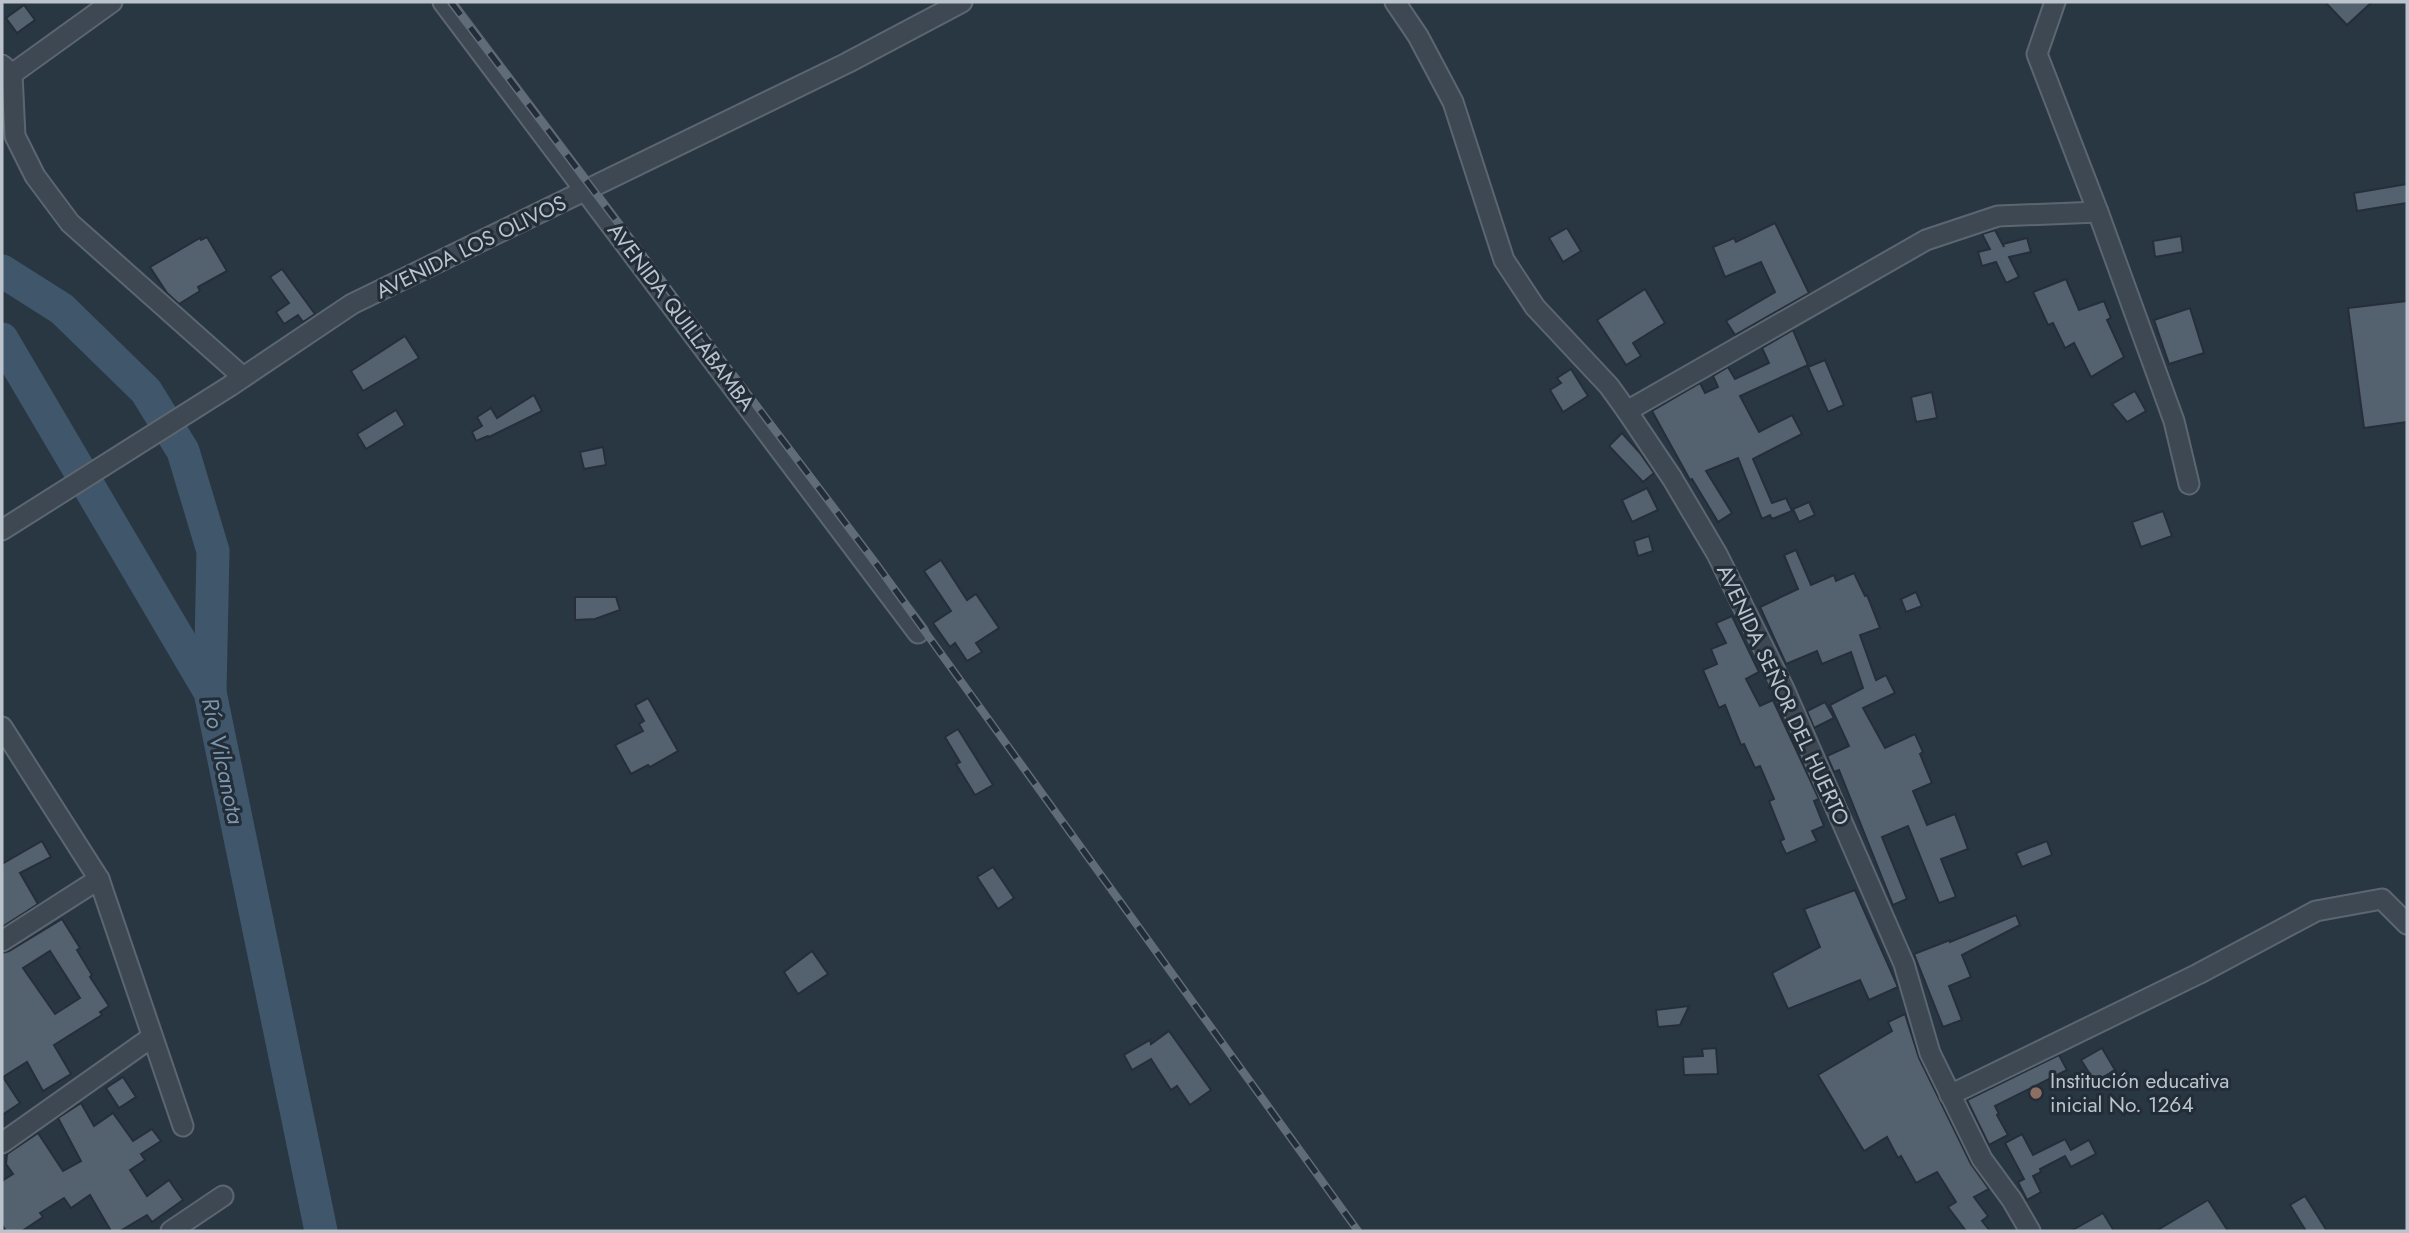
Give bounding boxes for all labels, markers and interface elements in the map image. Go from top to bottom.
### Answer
street label: AVENIDA LOS OLIVOS [371,188,571,306]
street label: AVENIDA QUILLABAMBA [600,217,762,417]
street label: AVENIDA SEÑOR DEL HUERTO [1709,560,1857,830]
water label: Río Vilcanota [193,695,253,828]
place label: Institución educativa inicial No. 1264 [2050,1066,2229,1120]
marker: Institución educativa inicial No. 1264 [2028,1085,2044,1101]

